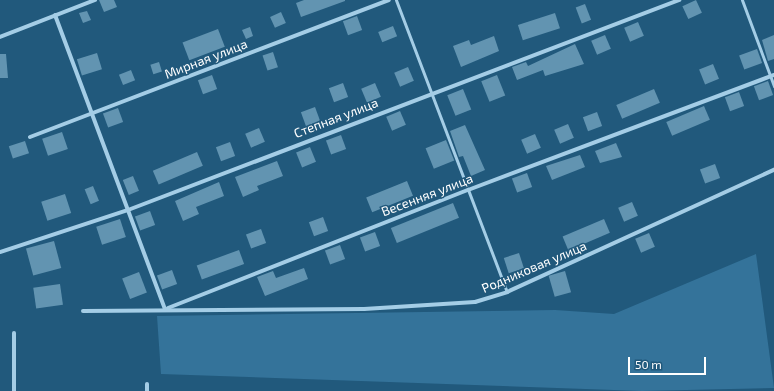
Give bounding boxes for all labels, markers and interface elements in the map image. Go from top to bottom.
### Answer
street label: Мирная улица [162,36,250,82]
street label: Степная улица [292,95,380,141]
street label: Весенняя улица [379,170,475,220]
street label: Родниковая улица [479,238,589,296]
scale bar [630,349,708,375]
text: 50 m [635,357,662,371]

